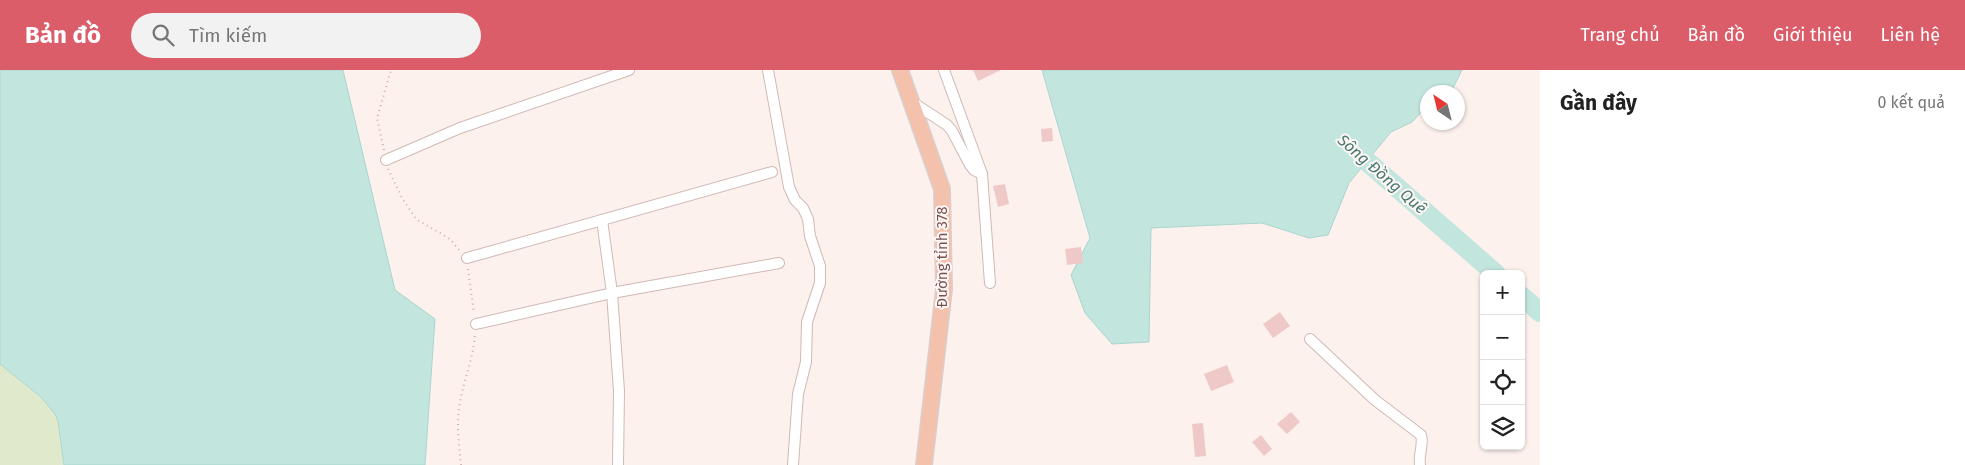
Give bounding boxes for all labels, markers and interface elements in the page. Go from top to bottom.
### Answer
search box [131,13,481,58]
text: Bản đồ [25,21,101,49]
icon: search [149,21,177,49]
text: Tìm kiếm [189,24,267,47]
text: Trang chủ [1580,24,1660,46]
text: Bản đồ [1688,24,1745,46]
text: Giới thiệu [1773,24,1852,46]
text: Liên hệ [1880,24,1940,46]
north arrow [1420,85,1465,130]
text: Gần đây [1560,90,1637,116]
text: 0 kết quả [1877,93,1945,112]
water label: Sông Đồng Quê [1333,129,1431,218]
street label: Đường tỉnh 378 [933,206,951,308]
map controls [1480,270,1525,450]
button: + [1480,270,1525,315]
button: − [1480,315,1525,360]
button: locate [1480,360,1525,405]
button: layers [1480,405,1525,450]

